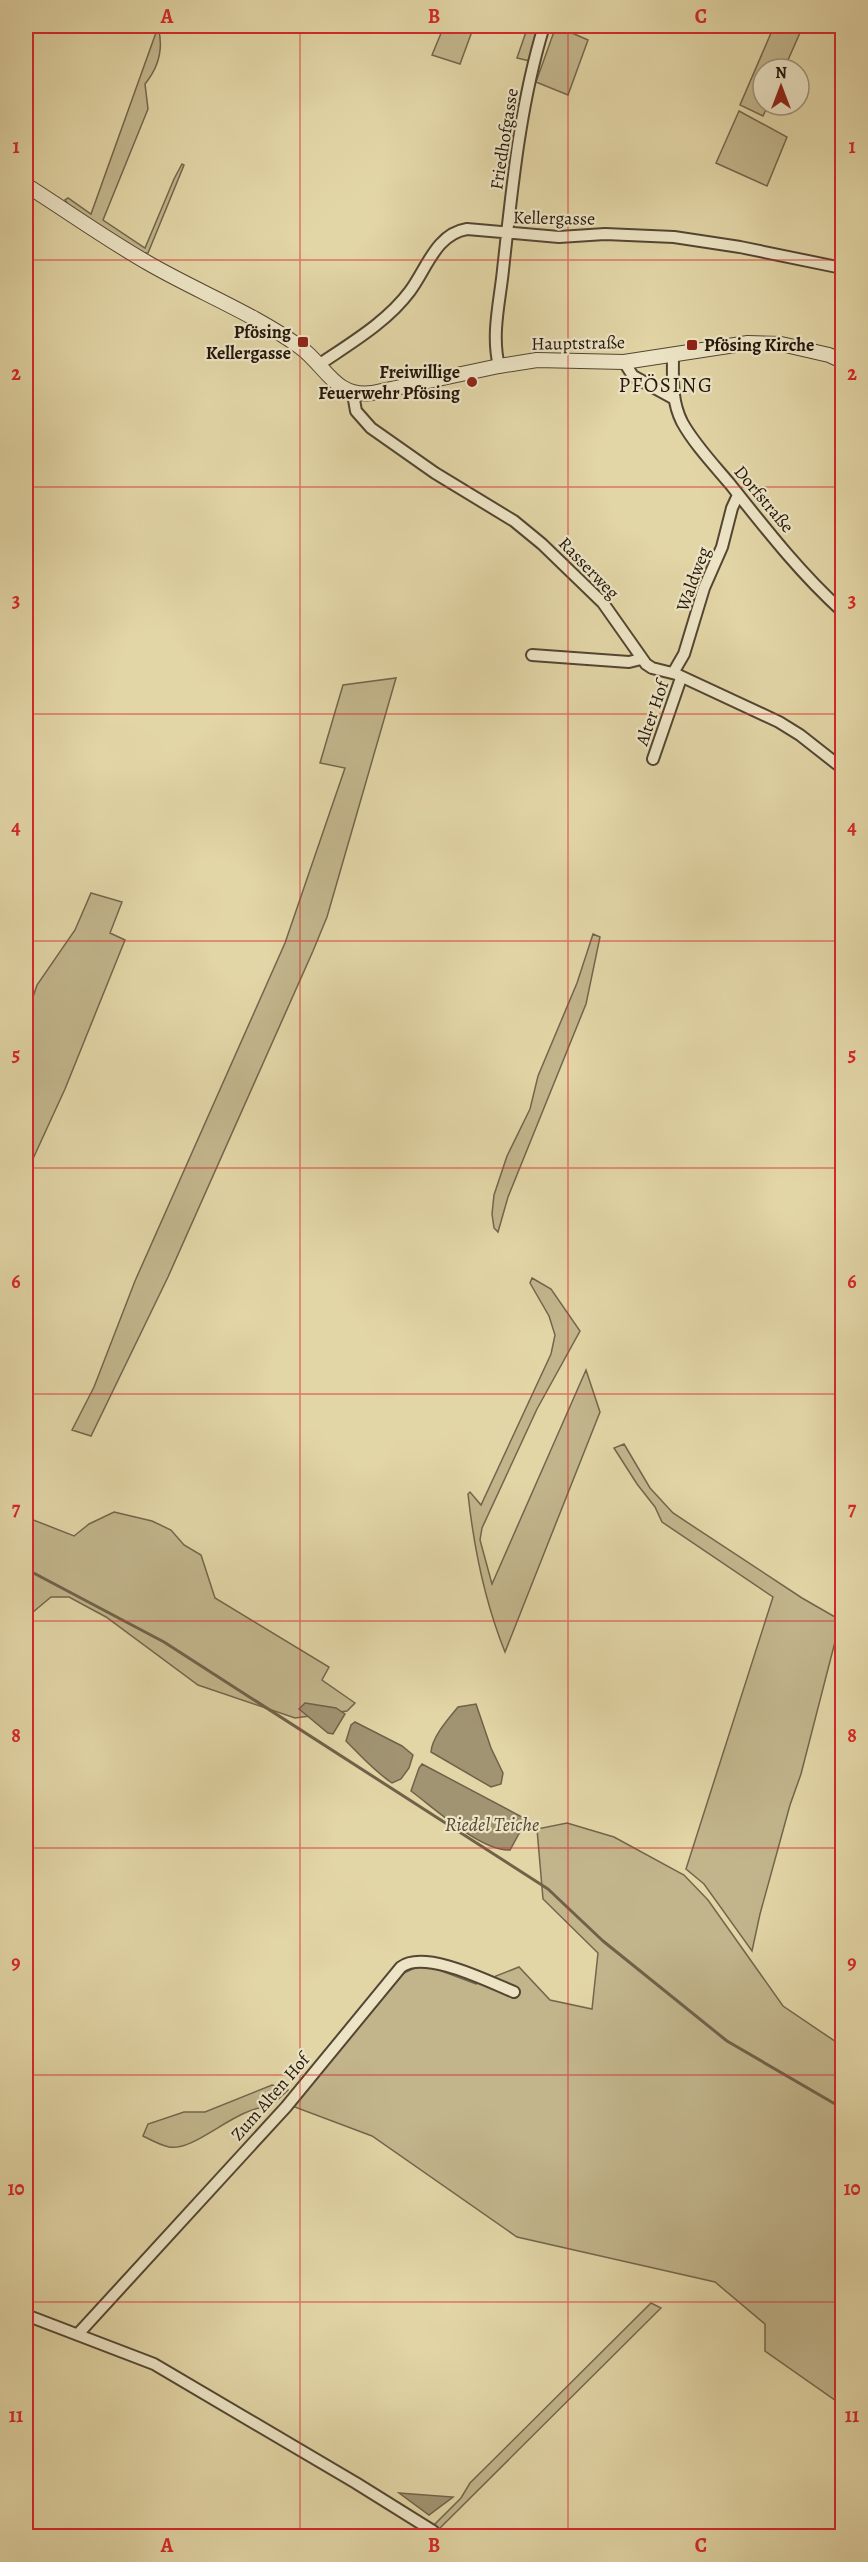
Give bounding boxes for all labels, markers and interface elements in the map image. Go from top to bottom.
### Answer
text: A [160,3,174,30]
text: B [428,3,440,30]
text: C [695,3,707,30]
north arrow [751,57,811,117]
text: N [775,62,787,84]
street label: Friedhofgasse [484,87,524,191]
text: 1 [12,133,20,160]
text: 1 [848,133,856,160]
street label: Kellergasse [513,205,595,231]
place label: Pfösing Kellergasse [206,320,292,365]
street label: Hauptstraße [531,330,625,356]
place label: Pfösing Kirche [704,333,814,357]
marker: Pfösing Kellergasse [296,335,310,349]
marker: Pfösing Kirche [685,338,699,352]
text: 2 [11,360,21,387]
place label: Freiwillige Feuerwehr Pfösing [318,360,461,405]
text: 2 [847,360,857,387]
district label: PFÖSING [619,371,713,399]
marker: Freiwillige Feuerwehr Pfösing [465,375,479,389]
street label: Dorfstraße [729,460,799,538]
street label: Rasserweg [553,532,625,604]
street label: Waldweg [670,543,716,616]
text: 3 [12,587,20,614]
text: 3 [848,587,856,614]
street label: Alter Hof [629,674,675,750]
text: 4 [11,814,21,841]
text: 4 [847,814,857,841]
text: 5 [12,1041,20,1068]
text: 5 [848,1041,856,1068]
text: 6 [11,1268,21,1295]
text: 6 [847,1268,857,1295]
text: 7 [12,1495,21,1522]
text: 7 [848,1495,857,1522]
text: 8 [11,1722,21,1749]
text: 8 [847,1722,857,1749]
water label: Riedel Teiche [445,1811,539,1838]
text: 9 [11,1949,21,1976]
text: 9 [847,1949,857,1976]
street label: Zum Alten Hof [225,2046,317,2146]
text: 10 [7,2175,25,2202]
text: 10 [843,2175,861,2202]
text: 11 [9,2402,23,2429]
text: 11 [845,2402,859,2429]
text: A [160,2532,174,2559]
text: B [428,2532,440,2559]
text: C [695,2532,707,2559]

